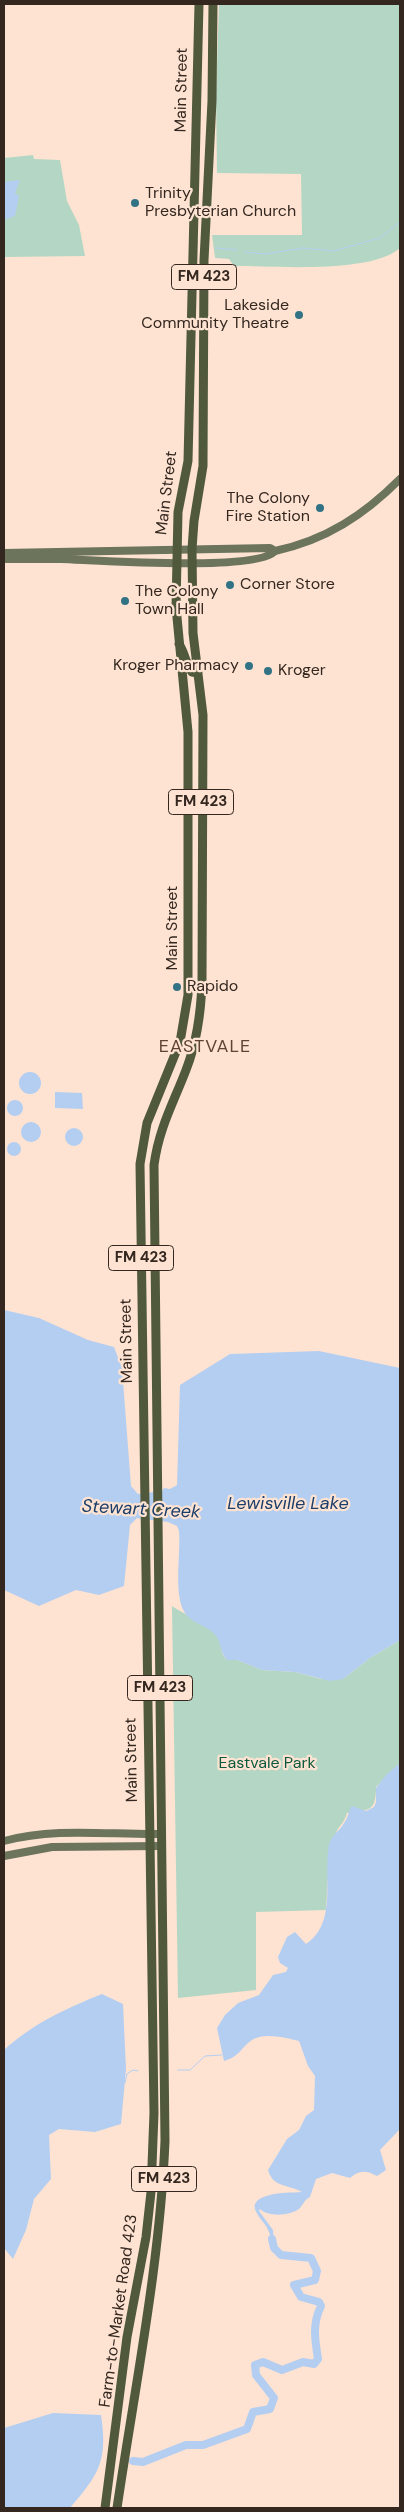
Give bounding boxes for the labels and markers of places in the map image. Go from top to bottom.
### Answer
place label: Trinity Presbyterian Church [145,184,296,222]
marker: Trinity Presbyterian Church [129,197,141,209]
place label: Lakeside Community Theatre [141,296,289,334]
marker: Lakeside Community Theatre [293,309,305,321]
place label: The Colony Fire Station [226,489,310,527]
marker: The Colony Fire Station [314,502,326,514]
place label: Corner Store [240,575,335,595]
marker: Corner Store [224,579,236,591]
place label: The Colony Town Hall [135,582,218,620]
marker: The Colony Town Hall [119,595,131,607]
place label: Kroger Pharmacy [113,656,239,676]
marker: Kroger Pharmacy [243,660,255,672]
place label: Kroger [278,661,326,681]
marker: Kroger [262,665,274,677]
place label: Rapido [187,977,238,997]
marker: Rapido [171,981,183,993]

